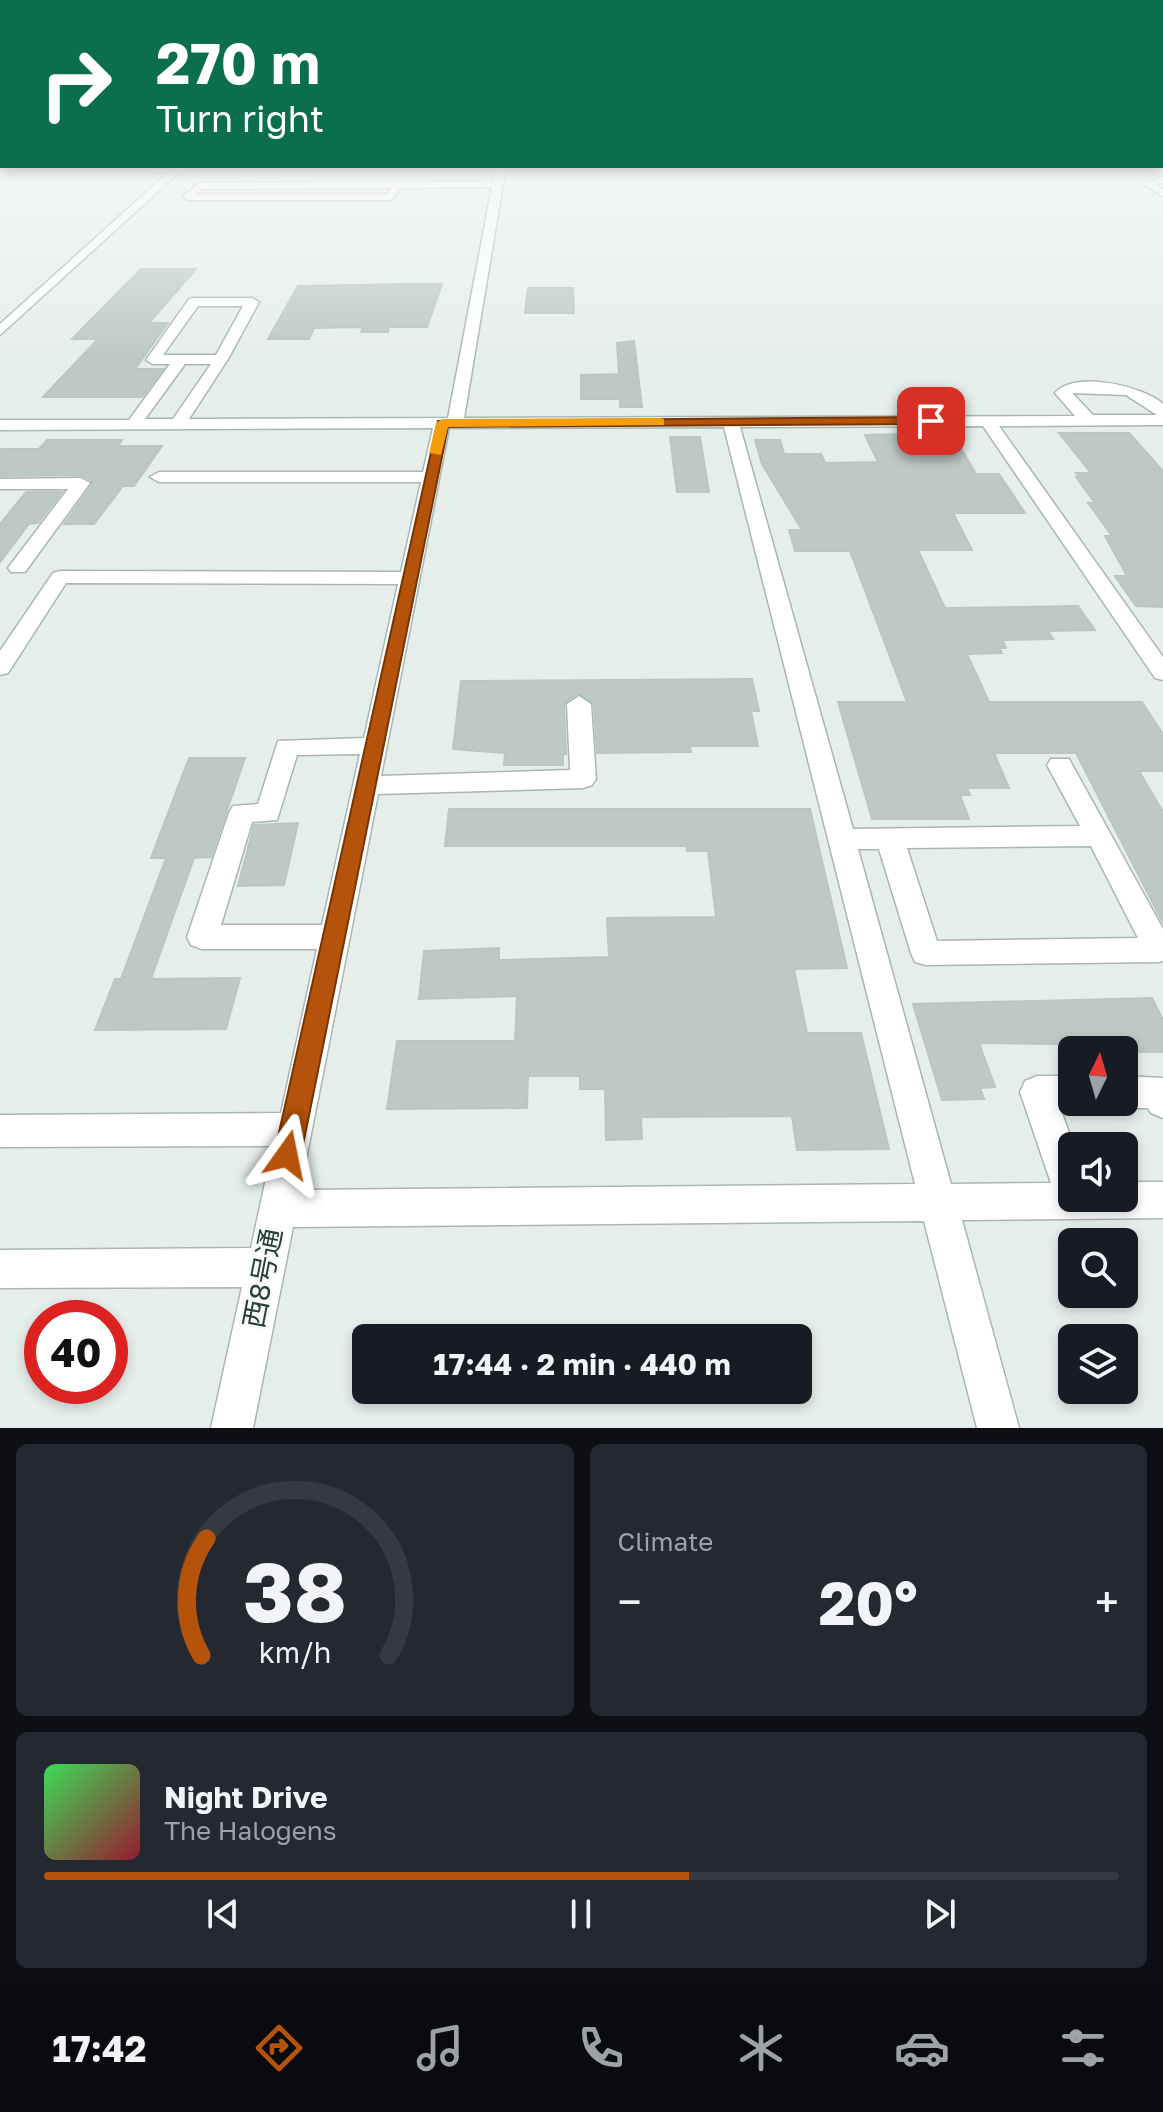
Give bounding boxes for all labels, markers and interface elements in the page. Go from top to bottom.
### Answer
text: 270 m [156,29,320,96]
icon: right [24,32,128,136]
text: Turn right [156,97,324,140]
pin [897,387,965,455]
icon: arrive [909,399,953,443]
north arrow [1058,1036,1138,1116]
map controls [1058,1036,1138,1404]
position arrow [245,1113,329,1197]
button: sound [1058,1132,1138,1212]
street label: 西8号通 [236,1225,288,1331]
button: search [1058,1228,1138,1308]
speed limit sign: 40 [24,1300,128,1404]
button: layers [1058,1324,1138,1404]
text: 17:44 · 2 min · 440 m [433,1346,731,1382]
text: Climate [618,1526,713,1557]
text: 38 [243,1540,347,1640]
text: 20° [819,1566,918,1638]
text: − [618,1575,642,1628]
text: + [1095,1575,1119,1628]
text: km/h [258,1635,331,1669]
text: Night Drive [164,1779,328,1815]
text: The Halogens [164,1815,337,1846]
icon: previous [201,1892,245,1936]
icon: pause [559,1892,603,1936]
icon: next [918,1892,962,1936]
icon: directions [251,2020,307,2076]
icon: music [412,2020,468,2076]
icon: phone [573,2020,629,2076]
icon: climate [733,2020,789,2076]
icon: car [894,2020,950,2076]
icon: filters [1055,2020,1111,2076]
text: 17:42 [52,2027,146,2070]

